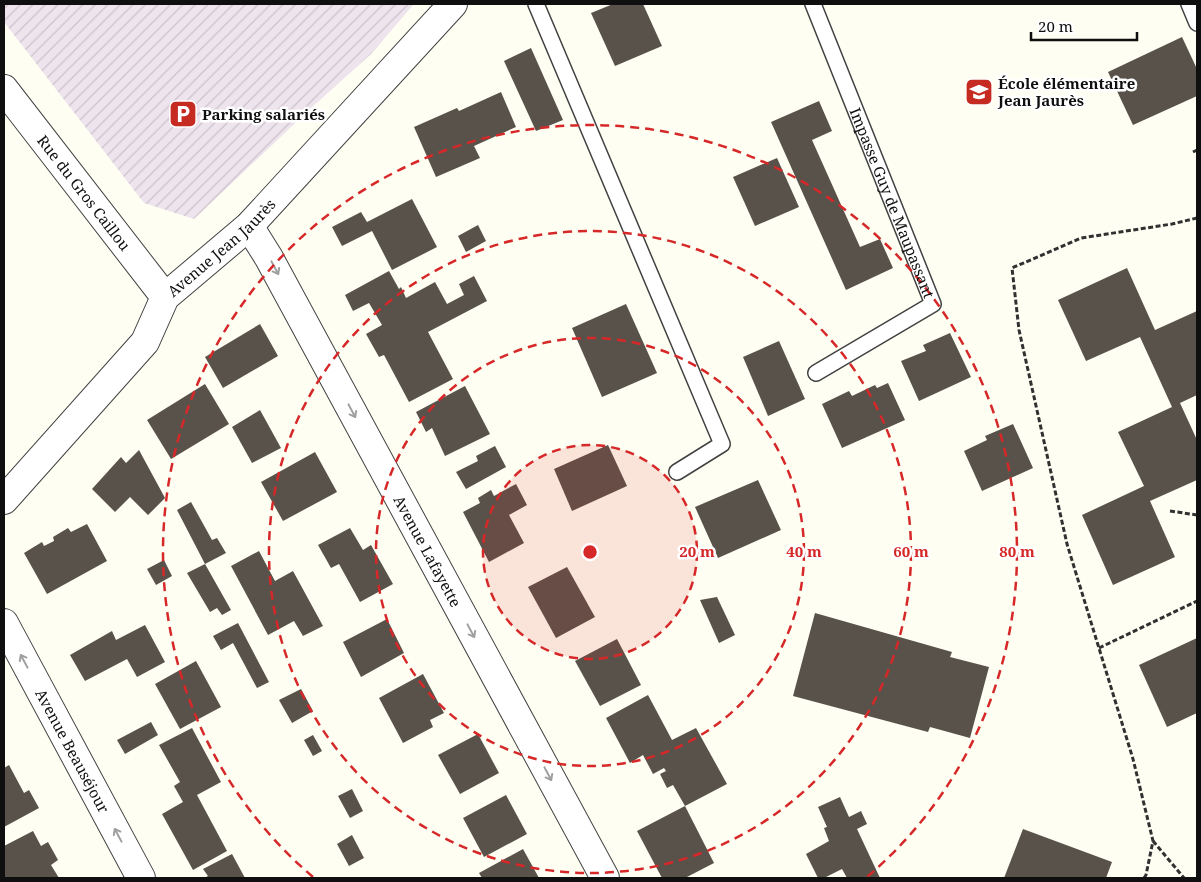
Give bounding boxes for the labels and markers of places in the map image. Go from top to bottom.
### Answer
place label: École élémentaire Jean Jaurès [997,73,1135,110]
school or university icon: École élémentaire Jean Jaurès [964,77,994,107]
parking icon: Parking salariés [168,99,198,129]
place label: Parking salariés [202,104,325,124]
centre of rings [581,543,599,561]

